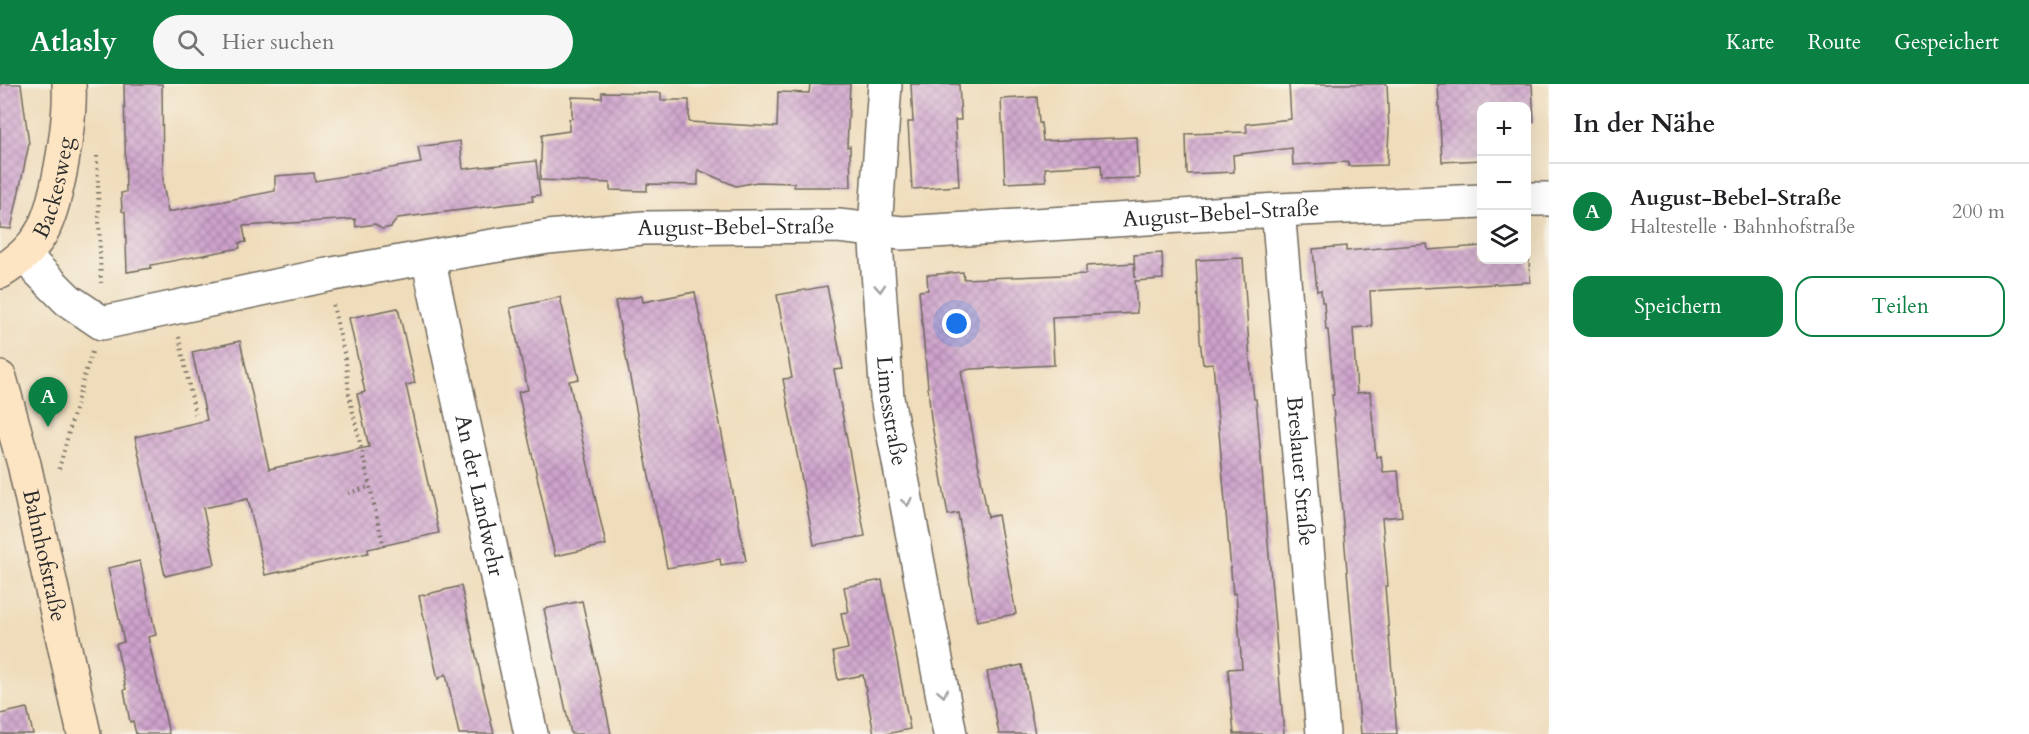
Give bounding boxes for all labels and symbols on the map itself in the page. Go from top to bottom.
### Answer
street label: Backesweg [26,134,81,244]
street label: August-Bebel-Straße [1122,193,1320,234]
street label: August-Bebel-Straße [637,211,835,243]
one-way arrow [873,283,886,292]
your location [942,309,971,338]
street label: Limesstraße [869,355,914,468]
pin: A [28,378,68,427]
street label: Breslauer Straße [1279,395,1322,547]
street label: An der Landwehr [447,412,512,580]
street label: Bahnhofstraße [15,486,74,624]
one-way arrow [900,496,913,506]
one-way arrow [936,688,949,698]

